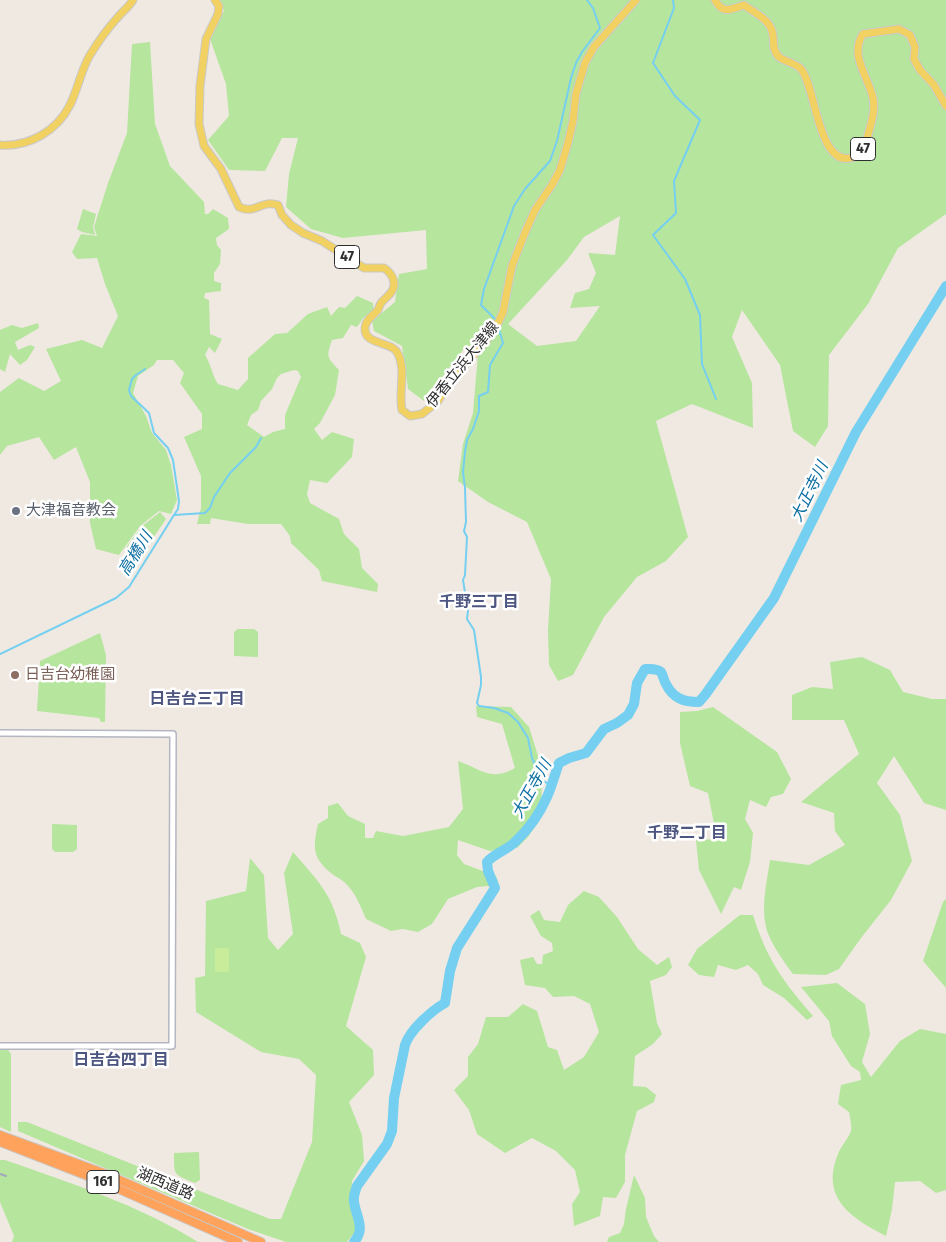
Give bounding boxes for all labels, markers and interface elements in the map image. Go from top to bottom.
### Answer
road number: 47 [850,138,876,160]
road number: 47 [334,246,360,268]
street label: 伊香立浜大津線 [423,319,503,411]
water label: 大正寺川 [787,459,833,525]
place label: 大津福音教会 [26,502,116,520]
marker: 大津福音教会 [10,505,22,517]
water label: 高橋川 [115,529,157,579]
district label: 千野三丁目 [439,593,519,613]
place label: 日吉台幼稚園 [25,666,115,684]
marker: 日吉台幼稚園 [9,669,21,681]
district label: 日吉台三丁目 [149,690,245,710]
water label: 大正寺川 [508,756,556,822]
district label: 千野二丁目 [647,824,727,844]
district label: 日吉台四丁目 [73,1051,169,1071]
street label: 湖西道路 [134,1164,196,1204]
road number: 161 [87,1170,119,1194]

